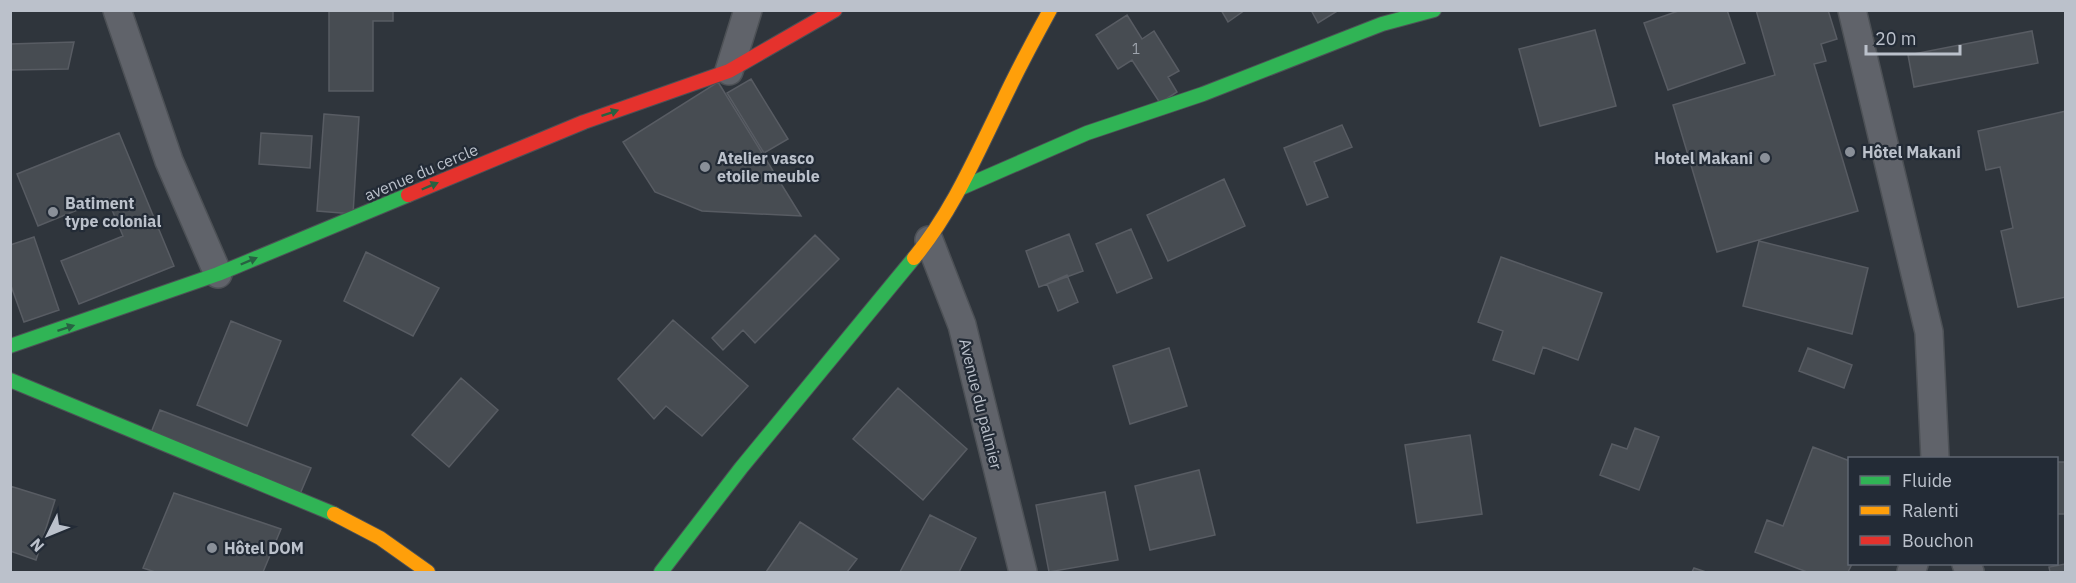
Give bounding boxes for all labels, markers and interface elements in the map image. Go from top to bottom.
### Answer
scale bar [1866,18,1960,56]
text: 20 m [1875,27,1917,50]
house number: 1 [1132,40,1140,58]
one-way arrow [601,108,619,118]
street label: avenue du cercle [361,139,481,205]
place label: Hôtel Makani [1862,142,1961,162]
marker: Hôtel Makani [1843,145,1857,159]
place label: Atelier vasco etoile meuble [717,148,820,186]
place label: Hotel Makani [1654,148,1753,168]
marker: Hotel Makani [1758,151,1772,165]
marker: Atelier vasco etoile meuble [698,160,712,174]
one-way arrow [421,181,439,191]
place label: Batiment type colonial [65,193,161,231]
marker: Batiment type colonial [46,205,60,219]
one-way arrow [241,256,259,266]
one-way arrow [57,323,75,332]
street label: Avenue du palmier [955,336,1007,472]
legend [1848,457,2058,565]
text: Fluide [1902,469,1952,492]
text: Ralenti [1902,499,1959,522]
north arrow [18,505,78,565]
text: Bouchon [1902,529,1974,552]
text: N [26,534,48,556]
place label: Hôtel DOM [224,538,304,558]
marker: Hôtel DOM [205,541,219,555]

